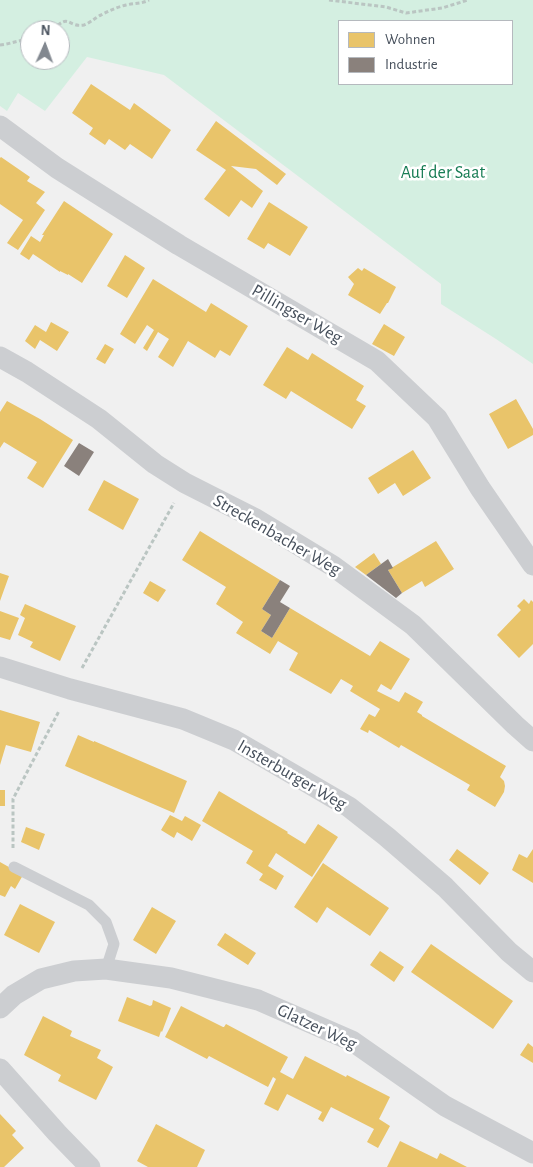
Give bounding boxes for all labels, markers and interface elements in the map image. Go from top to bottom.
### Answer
north arrow [20,20,70,70]
legend [338,20,513,85]
text: N [40,24,51,38]
text: Wohnen [385,32,435,47]
text: Industrie [385,57,438,72]
park label: Auf der Saat [401,162,485,184]
street label: Pillingser Weg [248,279,346,349]
street label: Streckenbacher Weg [209,490,345,580]
street label: Insterburger Weg [234,735,350,815]
street label: Glatzer Weg [274,999,360,1055]

